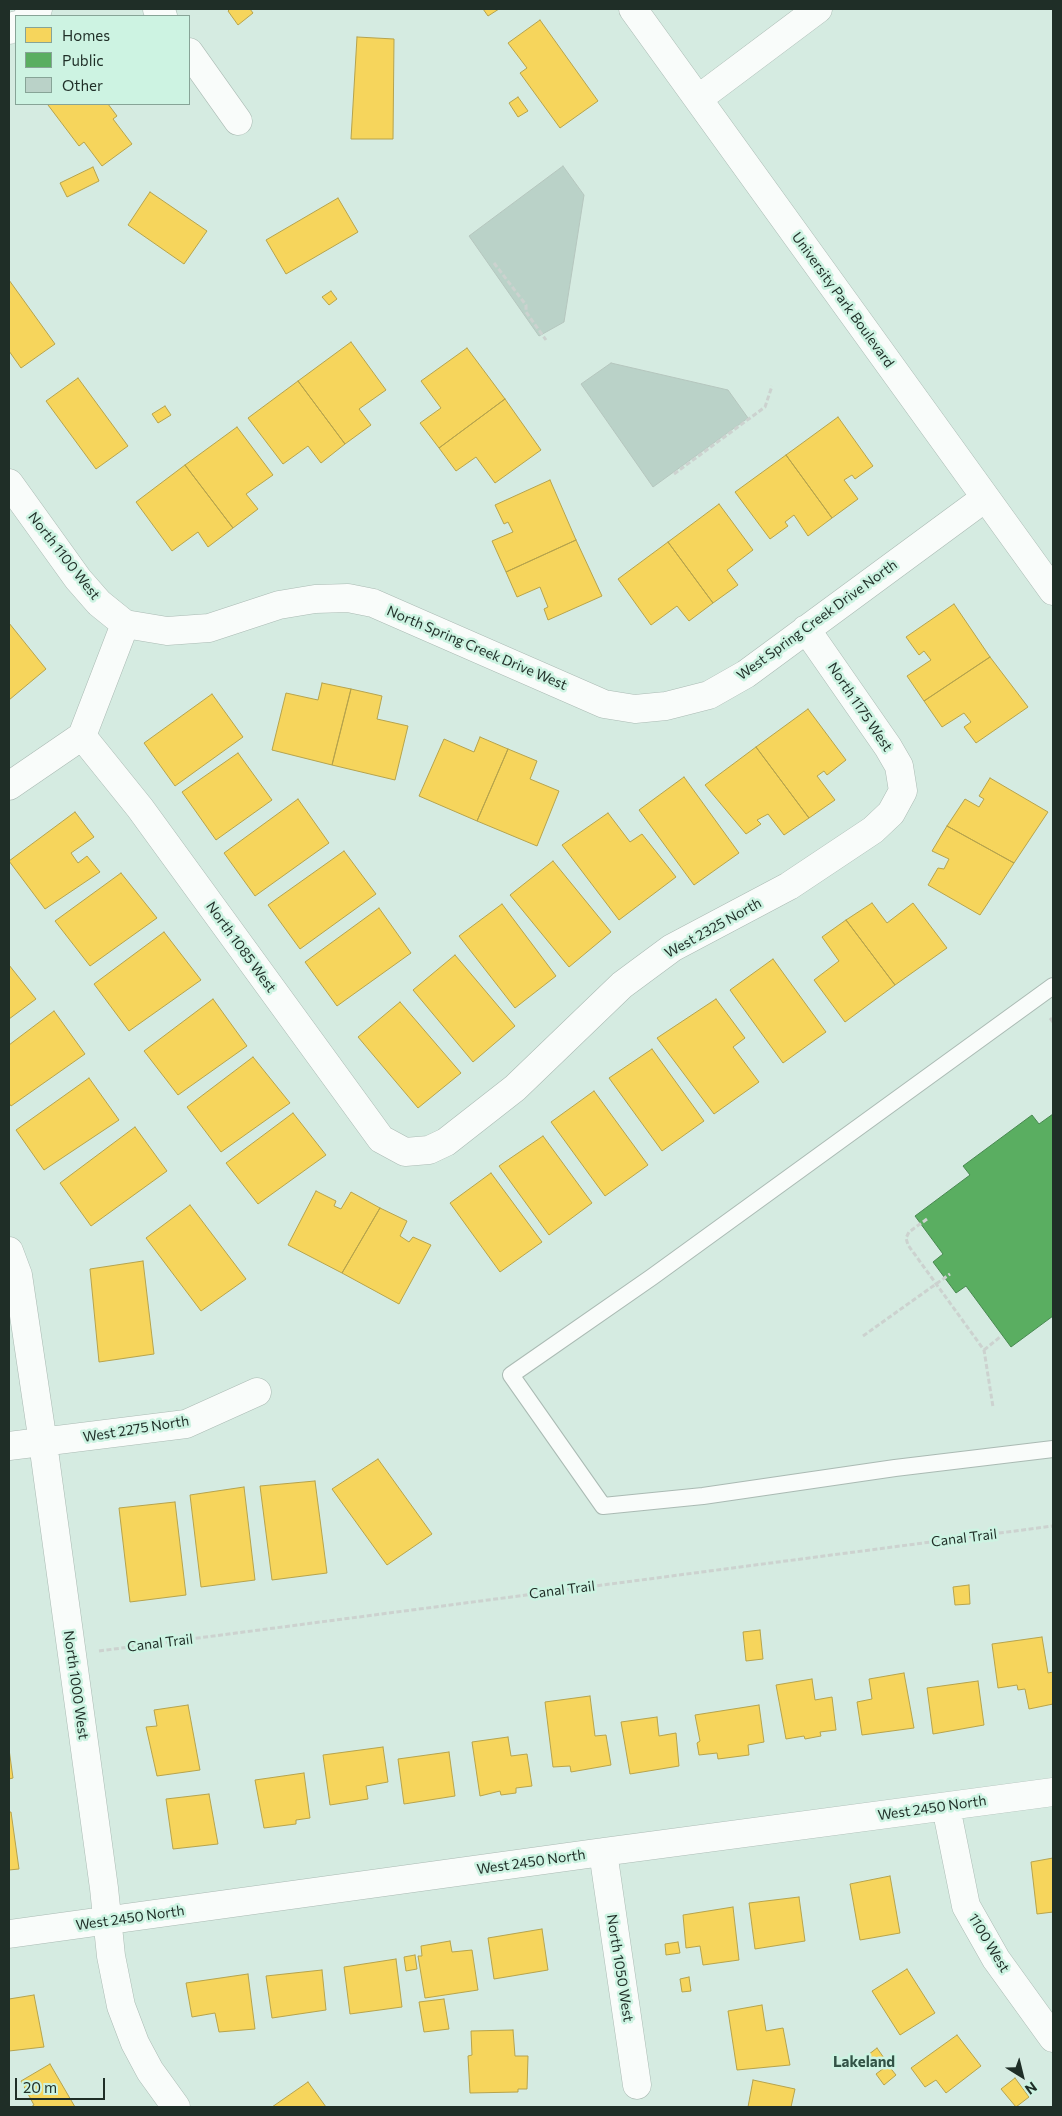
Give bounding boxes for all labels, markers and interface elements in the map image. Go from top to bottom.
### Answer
legend [15,15,190,105]
text: Homes [62,26,110,44]
text: Public [62,51,104,69]
text: Other [62,76,103,94]
street label: University Park Boulevard [788,229,898,371]
street label: North 1100 West [25,509,103,603]
street label: West Spring Creek Drive North [734,556,900,684]
street label: North Spring Creek Drive West [384,602,570,694]
street label: North 1175 West [824,659,896,755]
street label: West 2325 North [662,894,764,962]
street label: North 1085 West [202,898,280,996]
street label: West 2275 North [82,1412,190,1446]
street label: Canal Trail [930,1526,998,1550]
street label: Canal Trail [528,1578,596,1602]
street label: North 1000 West [60,1629,92,1741]
street label: Canal Trail [126,1631,194,1655]
street label: West 2450 North [877,1792,987,1824]
street label: West 2450 North [476,1846,586,1878]
street label: West 2450 North [75,1902,185,1934]
street label: 1100 West [965,1911,1013,1975]
street label: North 1050 West [603,1913,637,2023]
north arrow [997,2051,1047,2101]
district label: Lakeland [833,2053,895,2071]
scale bar [18,2068,108,2100]
text: 20 m [23,2078,57,2096]
text: N [1022,2079,1040,2099]

